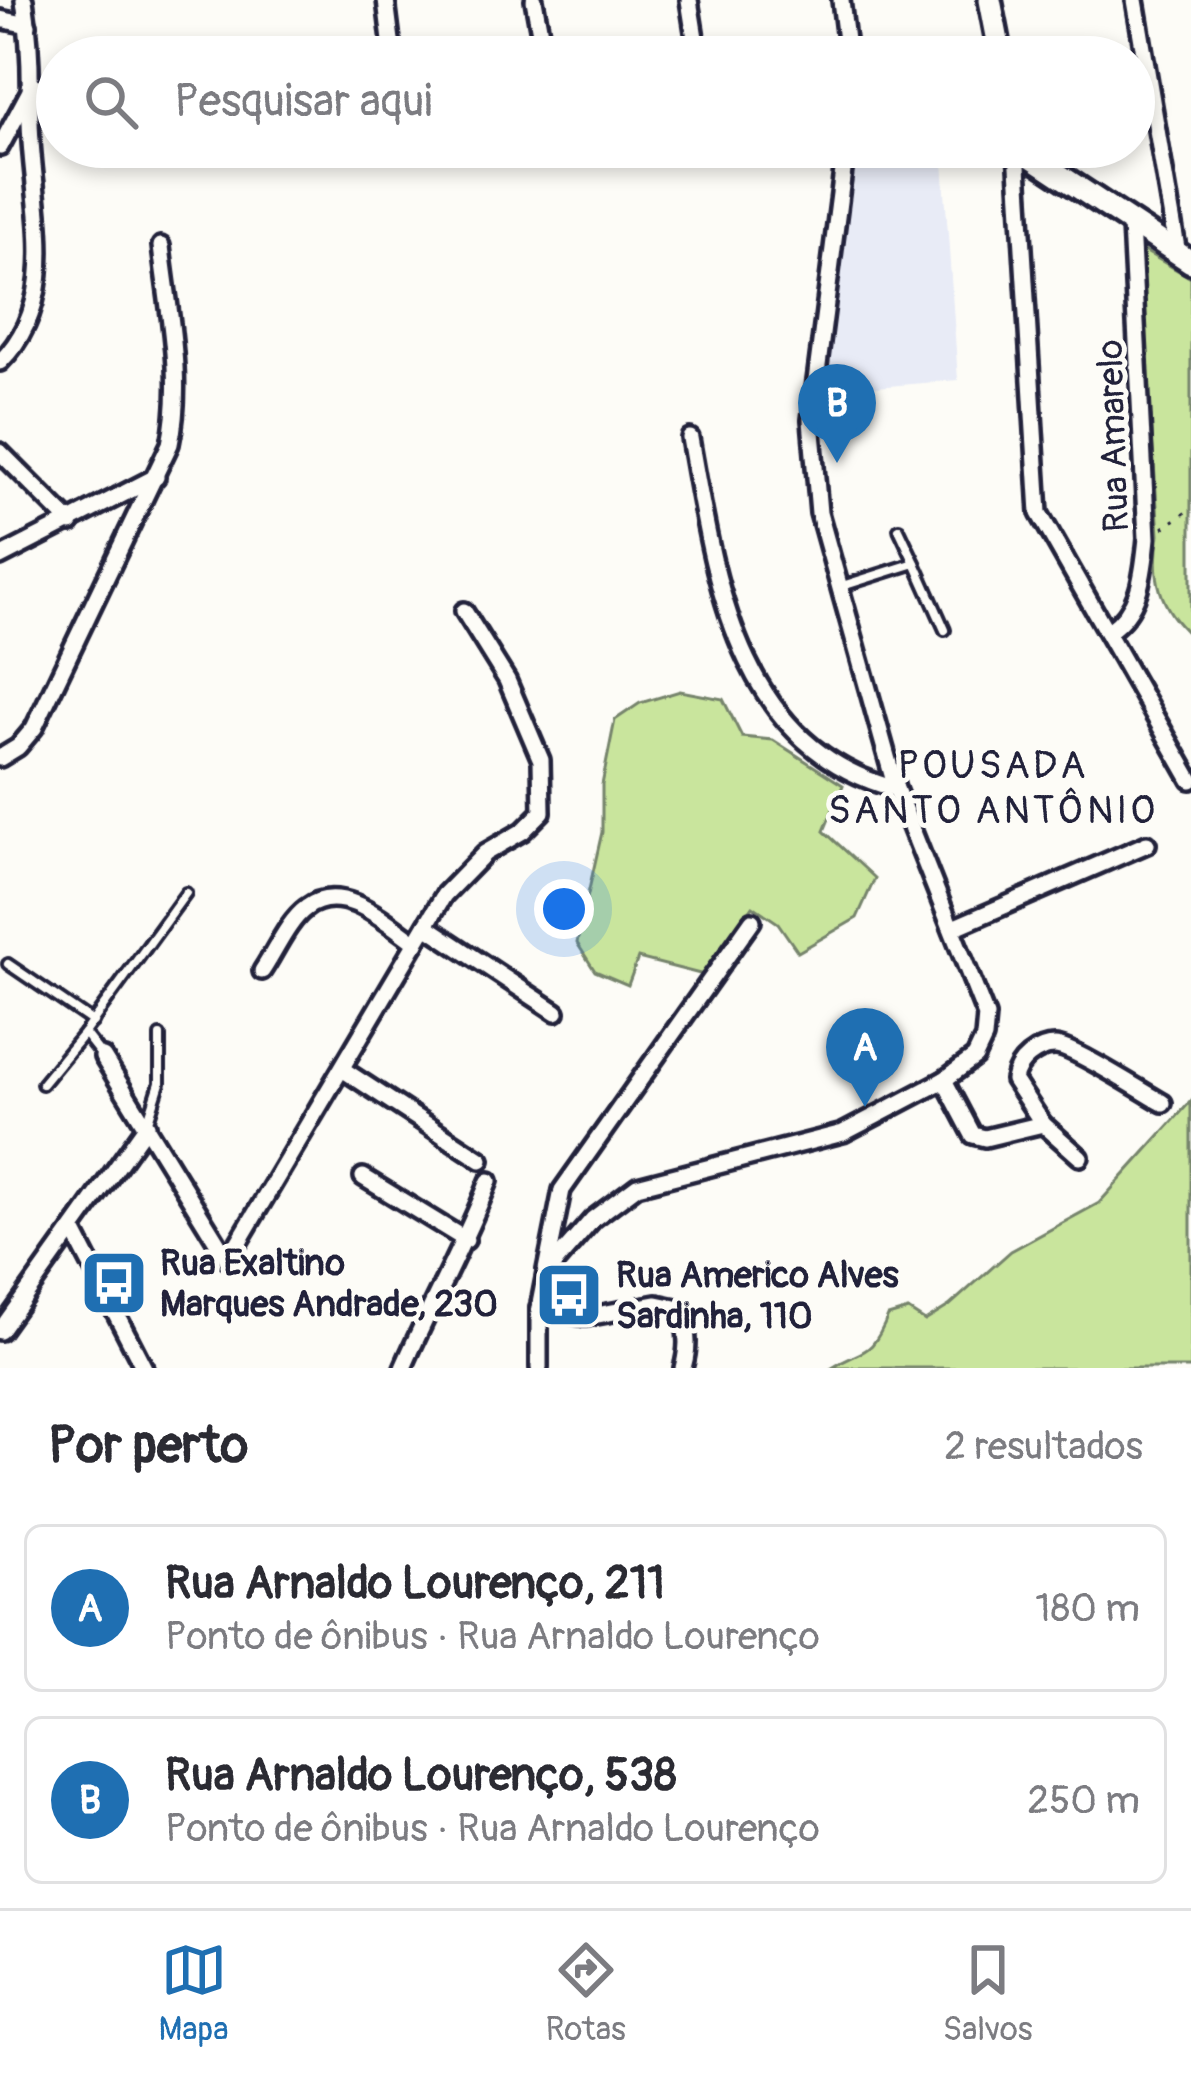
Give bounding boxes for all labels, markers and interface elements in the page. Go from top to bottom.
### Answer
search box [36,36,1155,168]
icon: search [78,69,144,135]
text: Pesquisar aqui [174,74,432,130]
street label: Rua Amarelo [1088,339,1139,533]
pin: B [798,364,876,463]
district label: POUSADA SANTO ANTÔNIO [828,741,1158,835]
your location [534,879,594,939]
pin: A [826,1008,904,1107]
place label: Rua Exaltino Marques Andrade, 230 [160,1241,498,1327]
bus stop icon: Rua Exaltino Marques Andrade, 230 [79,1248,149,1318]
place label: Rua Americo Alves Sardinha, 110 [616,1253,899,1339]
bus stop icon: Rua Americo Alves Sardinha, 110 [534,1260,604,1330]
text: Por perto [48,1414,248,1478]
text: 2 resultados [944,1422,1143,1471]
text: Rua Arnaldo Lourenço, 211 [165,1556,665,1612]
text: A [77,1584,103,1633]
text: 180 m [1035,1584,1140,1633]
text: Ponto de ônibus · Rua Arnaldo Lourenço [165,1612,820,1661]
text: Rua Arnaldo Lourenço, 538 [165,1748,677,1804]
text: B [79,1776,101,1825]
text: 250 m [1027,1776,1140,1825]
text: Ponto de ônibus · Rua Arnaldo Lourenço [165,1804,820,1853]
tab: Mapa [158,1937,229,2050]
tab: Rotas [546,1937,626,2050]
tab: Salvos [943,1937,1032,2050]

